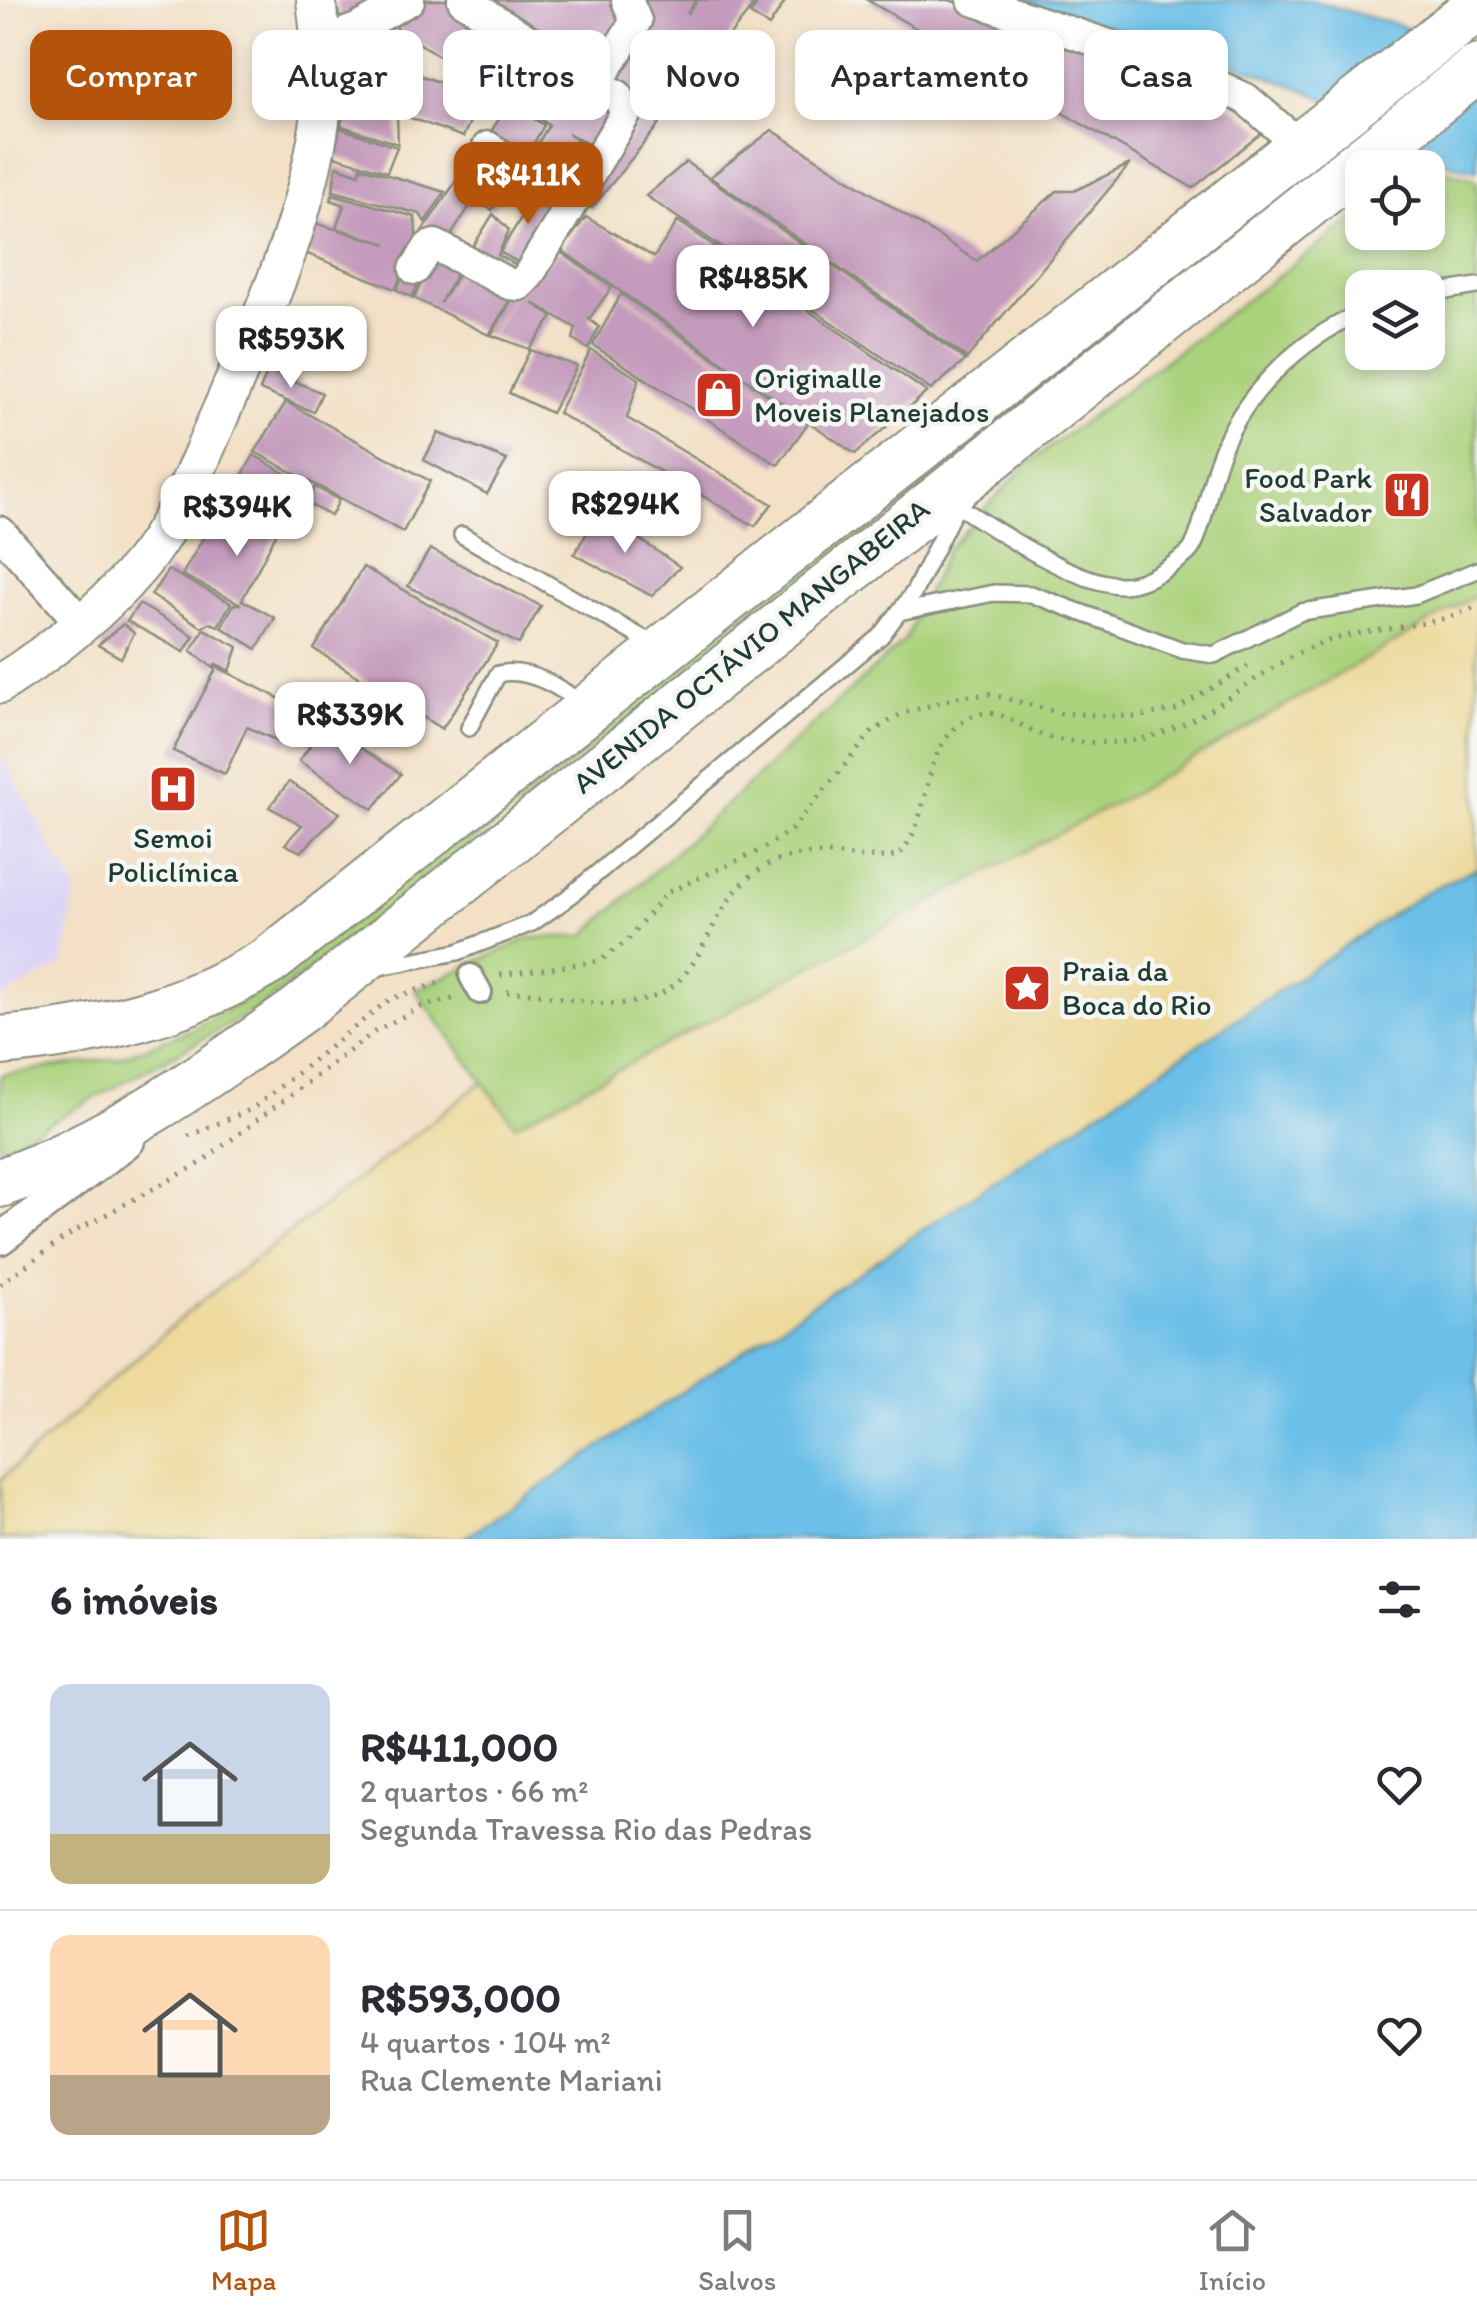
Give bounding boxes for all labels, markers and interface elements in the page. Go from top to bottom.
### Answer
chip: Comprar [30,30,232,120]
chip: Alugar [252,30,423,120]
chip: Filtros [443,30,610,120]
chip: Novo [630,30,775,120]
chip: Apartamento [795,30,1064,120]
chip: Casa [1084,30,1228,120]
pin: R$411K [447,142,609,227]
map controls [1345,150,1445,370]
button: locate [1345,150,1445,250]
text: R$411K [476,155,580,193]
pin: R$485K [672,245,834,330]
text: R$485K [698,258,808,296]
button: layers [1345,270,1445,370]
pin: R$593K [210,306,372,391]
text: R$593K [238,319,344,357]
place label: Originalle Moveis Planejados [754,359,989,430]
shop icon: Originalle Moveis Planejados [693,369,745,421]
place label: Food Park Salvador [1244,459,1372,530]
restaurant icon: Food Park Salvador [1381,469,1433,521]
pin: R$294K [544,471,706,556]
pin: R$394K [156,474,318,559]
text: R$294K [571,484,679,522]
text: R$394K [183,487,292,525]
street label: AVENIDA OCTÁVIO MANGABEIRA [565,490,937,801]
pin: R$339K [269,682,431,767]
text: R$339K [296,695,404,733]
hospital icon: Semoi Policlínica [147,763,199,815]
place label: Semoi Policlínica [107,819,239,890]
place label: Praia da Boca do Rio [1062,952,1211,1023]
place icon: Praia da Boca do Rio [1001,962,1053,1014]
icon: filters [1372,1572,1427,1627]
text: 6 imóveis [50,1574,218,1625]
text: R$411,000 [360,1721,558,1772]
icon: home [130,1724,250,1844]
icon: heart [1372,1757,1427,1812]
text: 2 quartos · 66 m² [360,1772,588,1810]
text: Segunda Travessa Rio das Pedras [360,1810,812,1848]
text: R$593,000 [360,1972,561,2023]
icon: home [130,1975,250,2095]
icon: heart [1372,2008,1427,2063]
text: 4 quartos · 104 m² [360,2023,611,2061]
text: Rua Clemente Mariani [360,2061,663,2099]
tab: Mapa [211,2203,276,2297]
tab: Salvos [698,2203,776,2297]
tab: Início [1198,2203,1266,2297]

